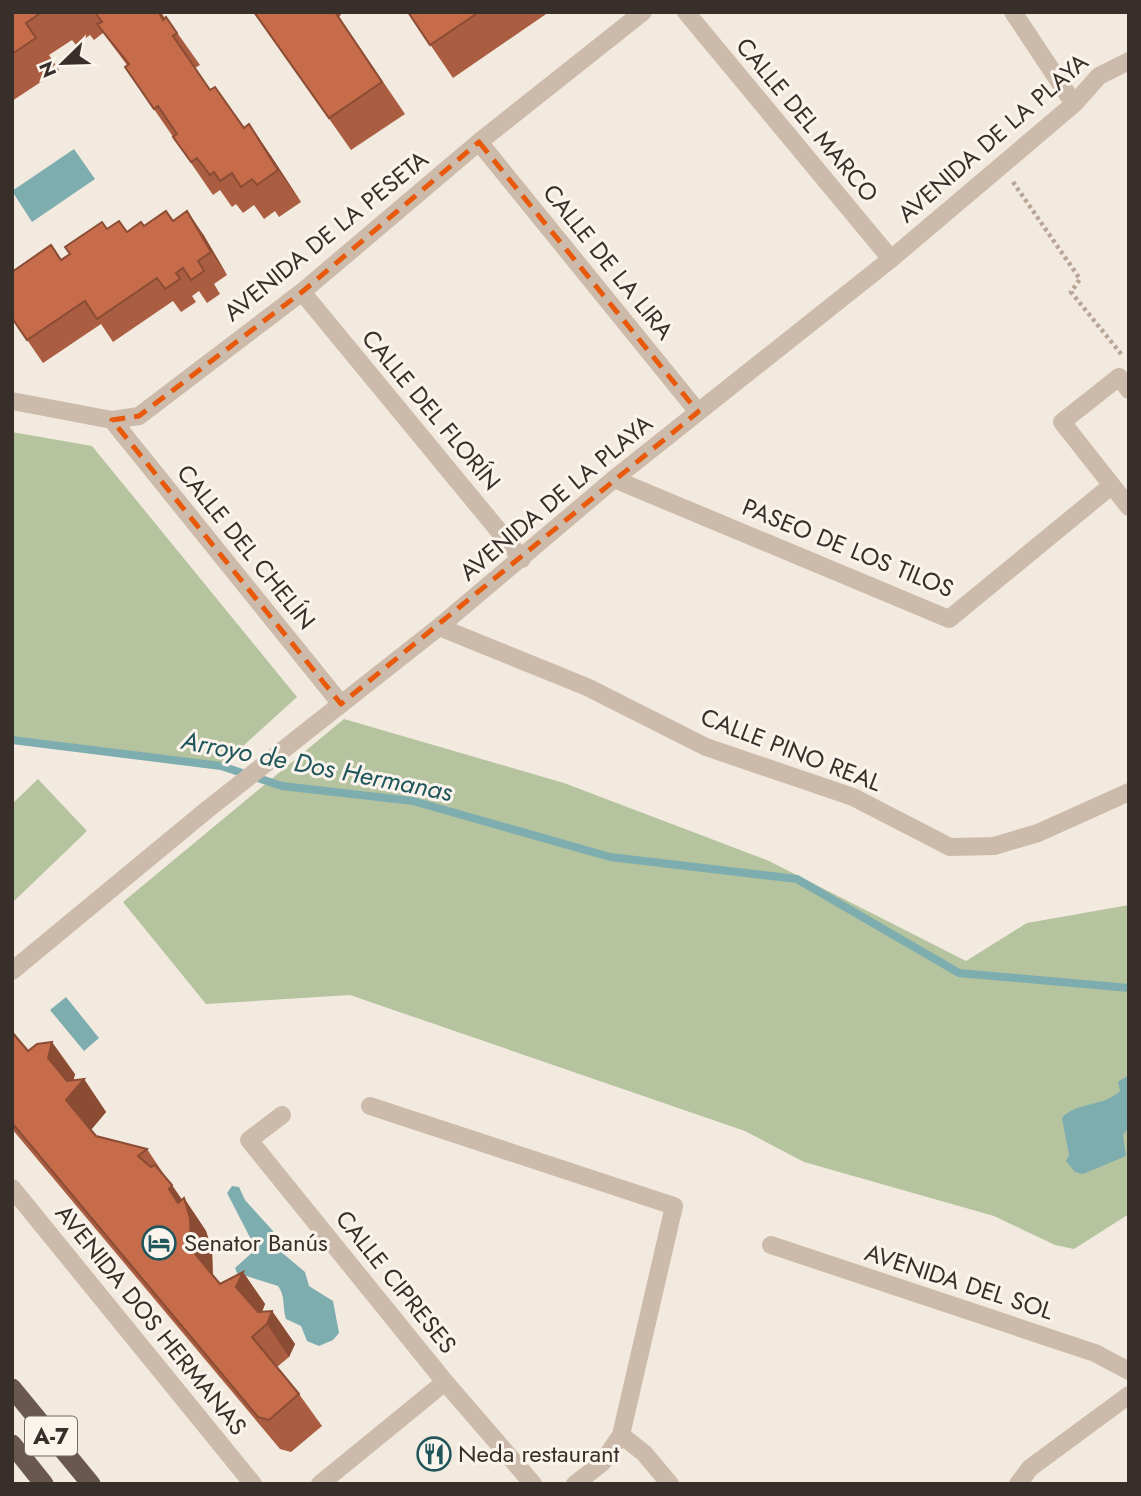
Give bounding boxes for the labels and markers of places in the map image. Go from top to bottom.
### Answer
hotel icon: Senator Banús [140,1224,178,1262]
place label: Senator Banús [184,1225,328,1260]
restaurant icon: Neda restaurant [415,1435,453,1473]
place label: Neda restaurant [458,1436,620,1471]

